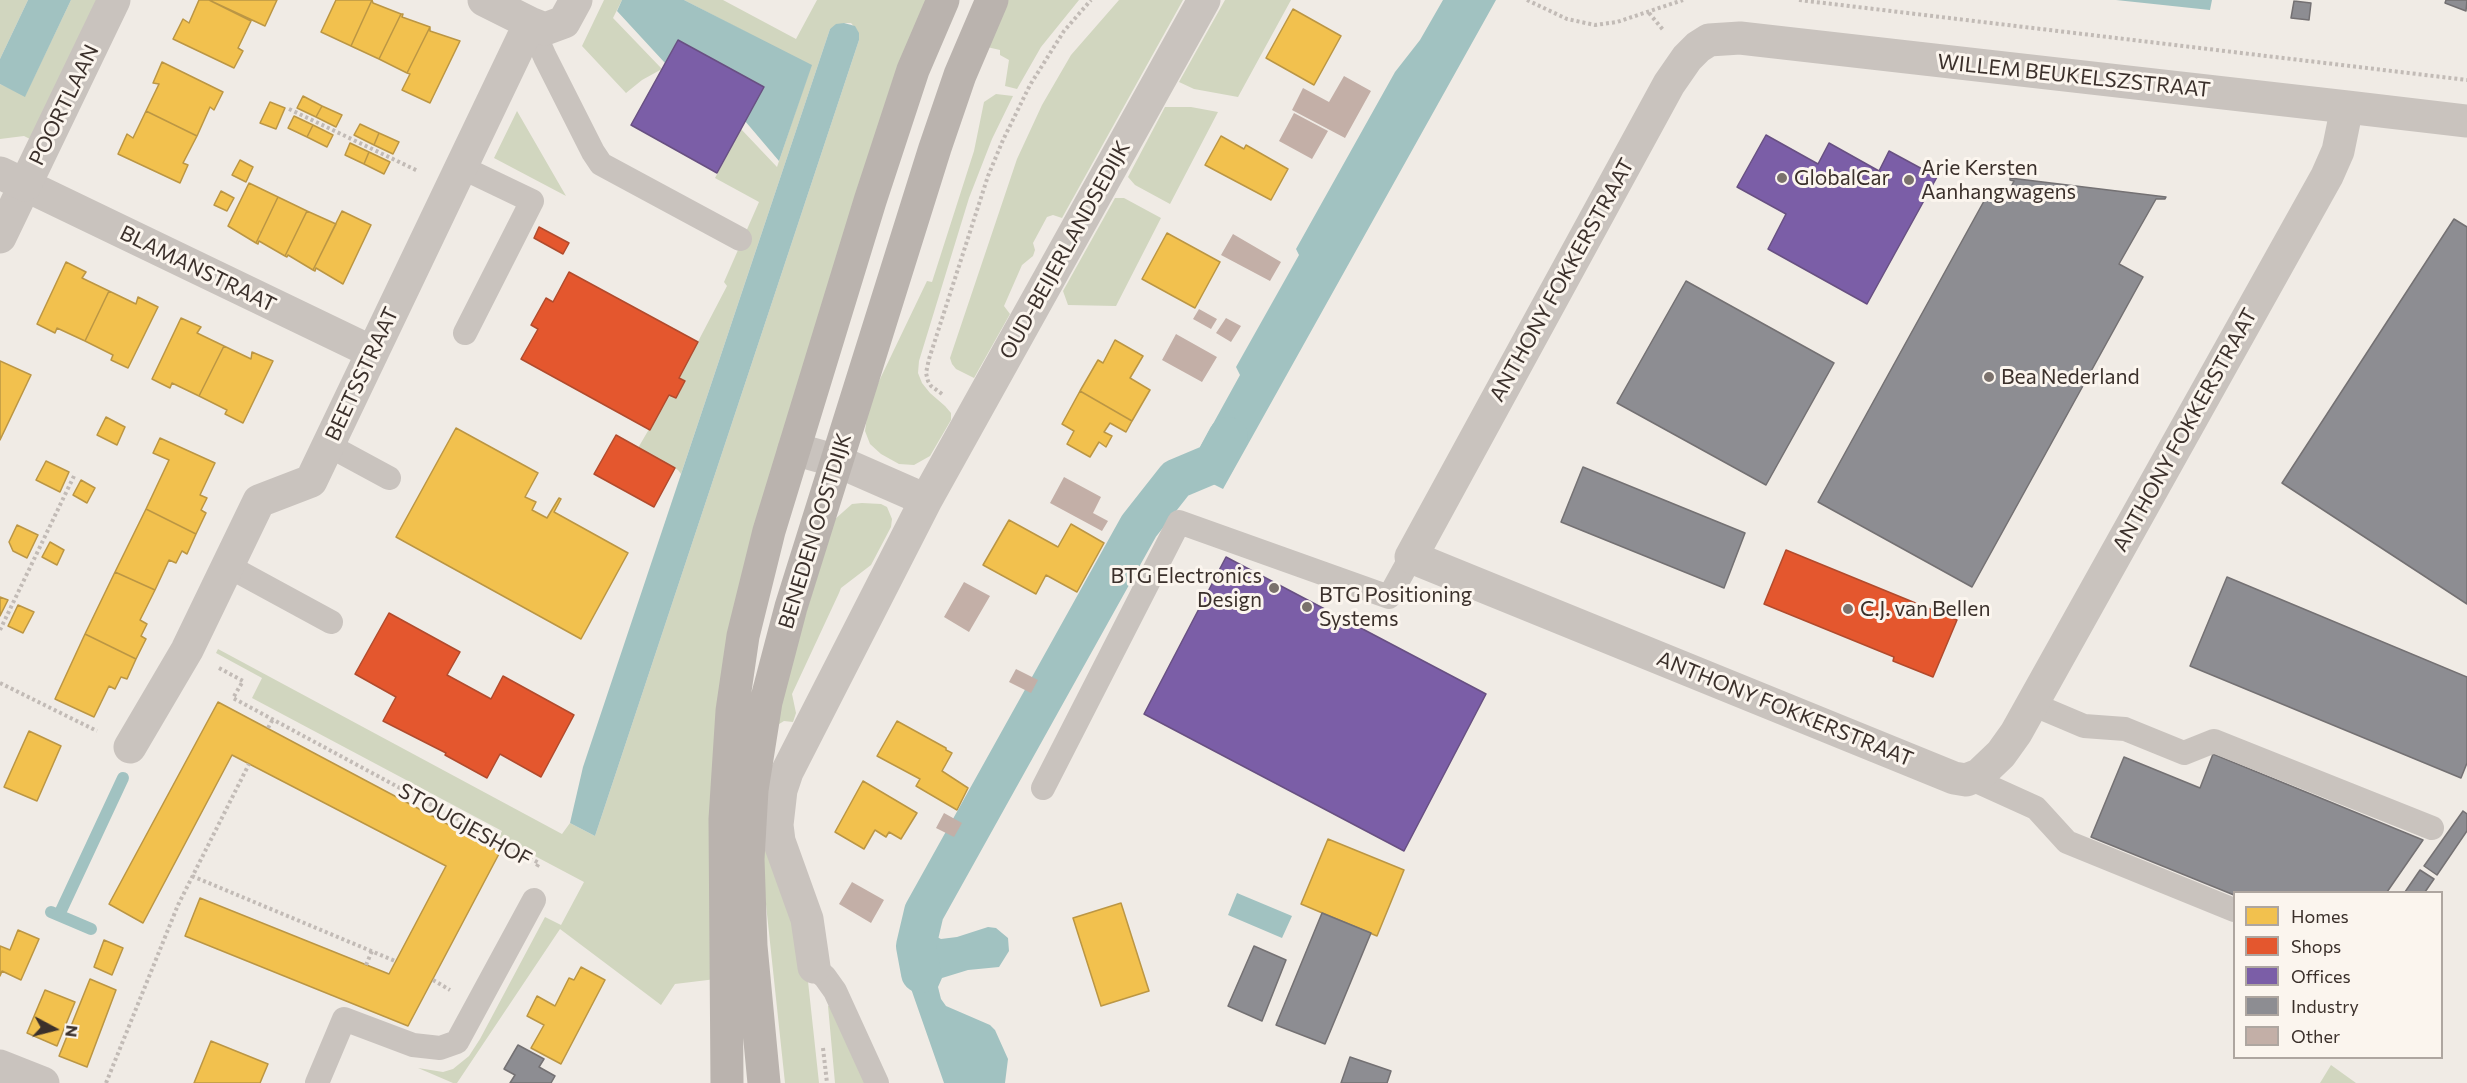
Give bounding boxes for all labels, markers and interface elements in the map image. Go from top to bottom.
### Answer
street label: POORTLAAN [24,40,104,170]
street label: WILLEM BEUKELSZSTRAAT [1936,49,2212,103]
street label: OUD-BEIJERLANDSEDIJK [994,137,1136,363]
street label: ANTHONY FOKKERSTRAAT [1484,154,1640,406]
place label: Arie Kersten Aanhangwagens [1921,155,2076,205]
place label: GlobalCar [1794,165,1890,191]
marker: GlobalCar [1775,171,1789,185]
marker: Arie Kersten Aanhangwagens [1902,173,1916,187]
street label: BLAMANSTRAAT [116,220,280,318]
street label: BEETSSTRAAT [320,303,404,445]
street label: ANTHONY FOKKERSTRAAT [2107,304,2263,556]
place label: Bea Nederland [2001,364,2140,390]
marker: Bea Nederland [1982,370,1996,384]
street label: BENEDEN OOSTDIJK [773,430,857,632]
place label: BTG Electronics Design [1111,563,1262,613]
marker: BTG Electronics Design [1267,581,1281,595]
place label: BTG Positioning Systems [1319,582,1472,632]
place label: C.J. van Bellen [1860,596,1990,622]
marker: BTG Positioning Systems [1300,600,1314,614]
marker: C.J. van Bellen [1841,602,1855,616]
street label: ANTHONY FOKKERSTRAAT [1653,646,1917,772]
street label: STOUGJESHOF [394,778,536,872]
legend [2233,891,2443,1059]
text: Homes [2291,905,2349,927]
text: Shops [2291,935,2341,957]
text: Offices [2291,965,2351,987]
text: Industry [2291,995,2359,1017]
north arrow [24,999,84,1059]
text: N [62,1024,83,1038]
text: Other [2291,1025,2340,1047]

